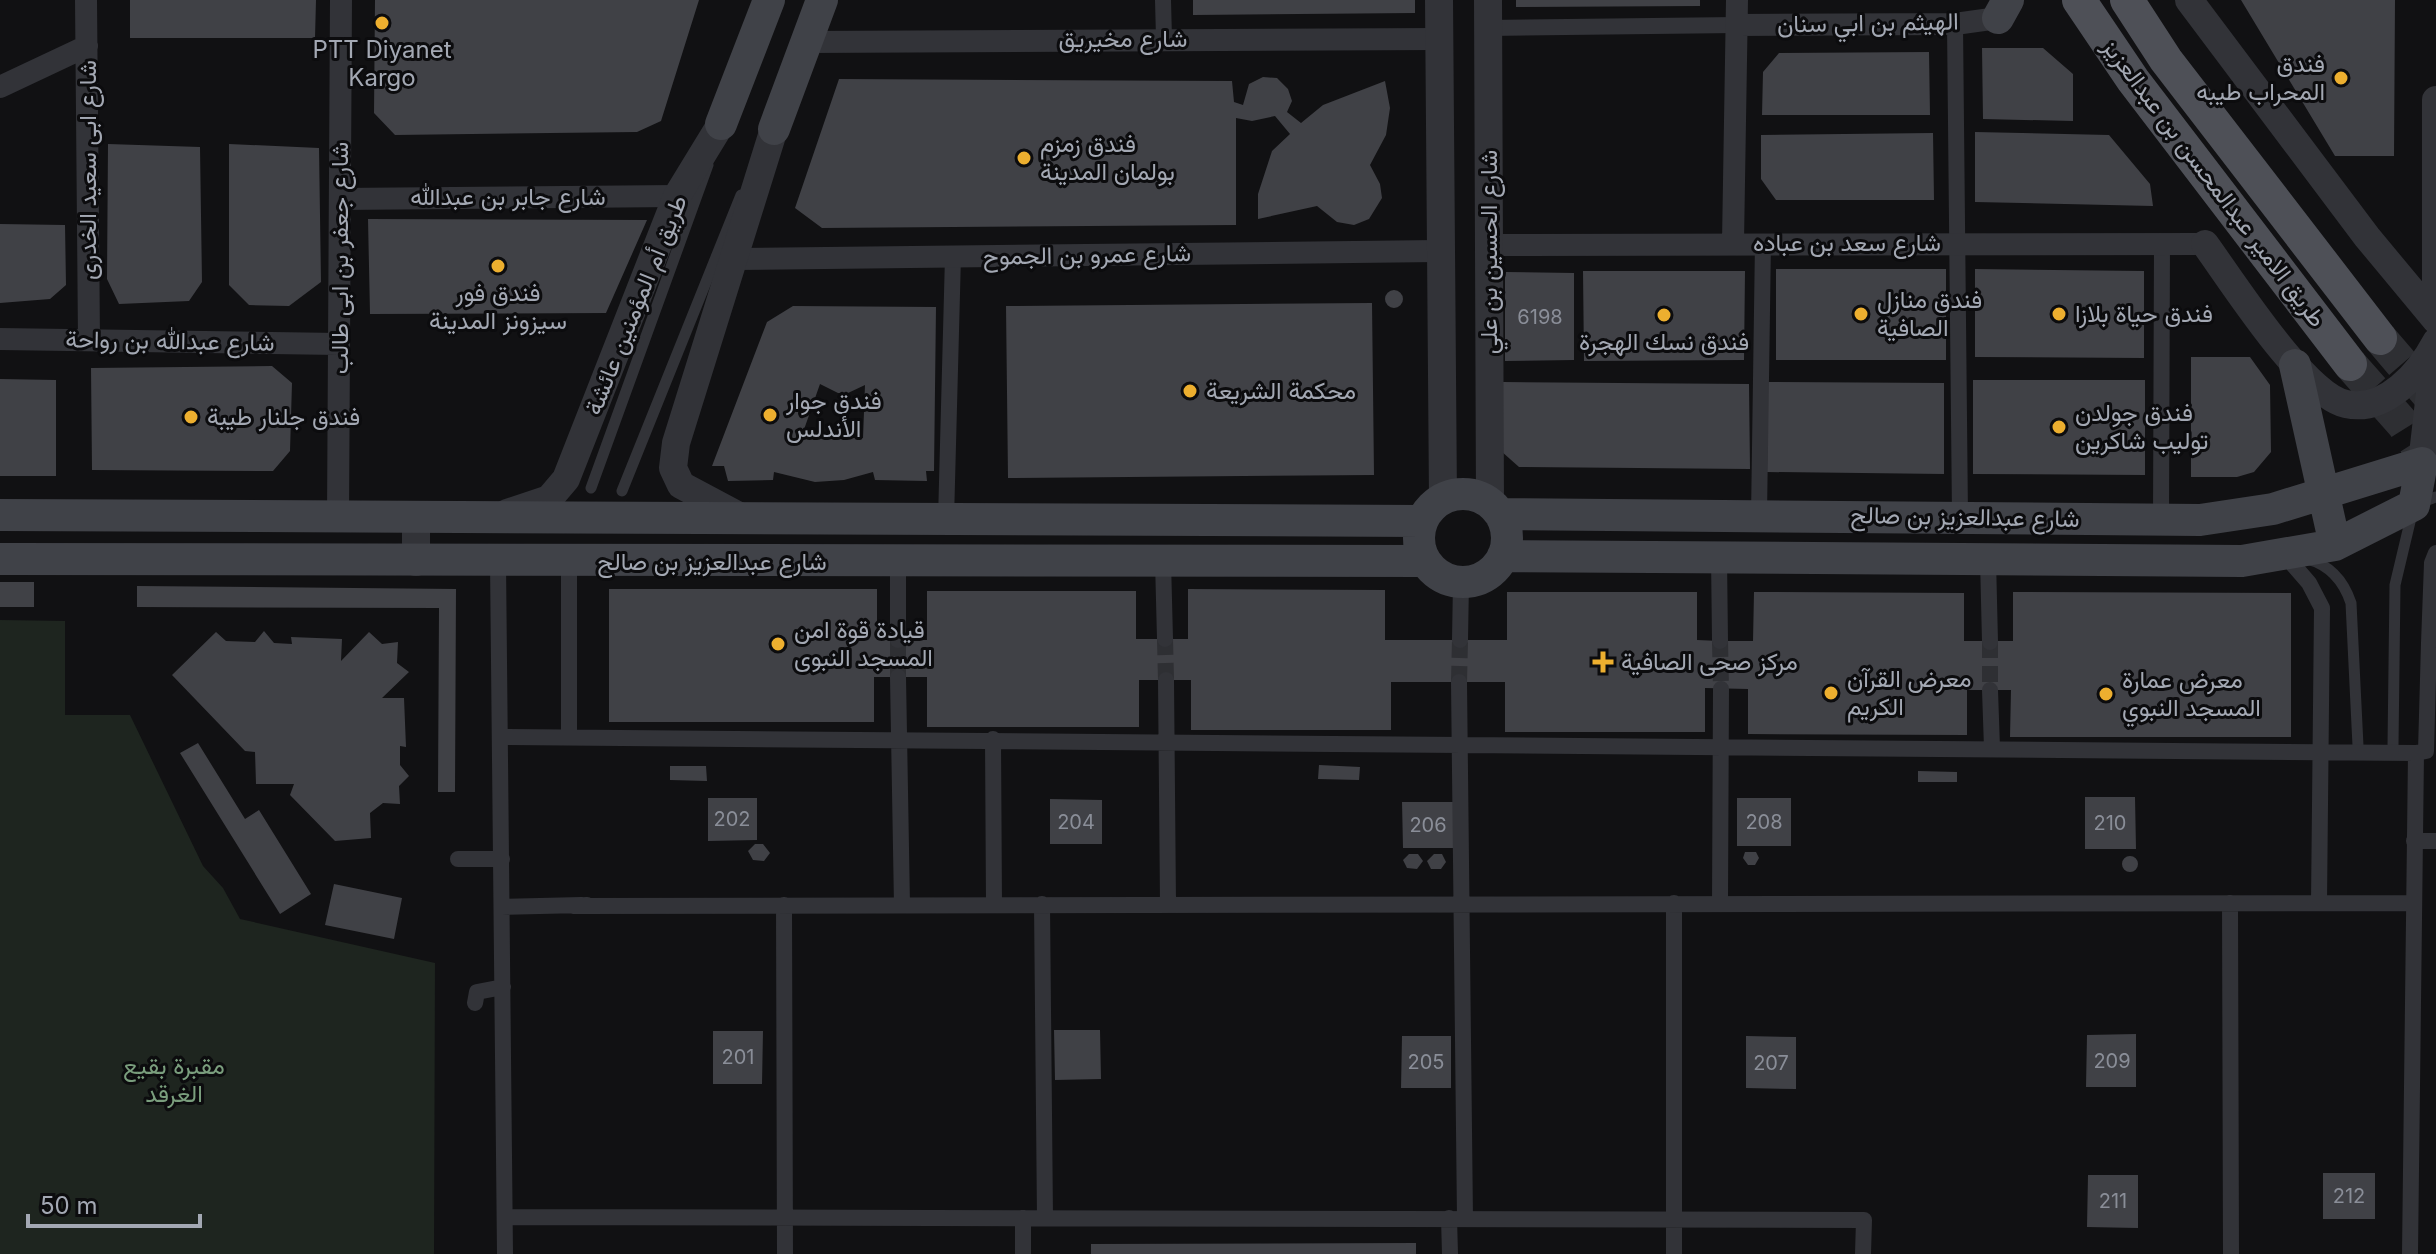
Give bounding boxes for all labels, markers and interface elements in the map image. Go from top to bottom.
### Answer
street label: الهيثم بن ابي سنان [1777,6,1959,44]
marker: PTT Diyanet Kargo [373,14,391,32]
street label: شارع مخيريق [1059,24,1187,55]
street label: طريق الامير عبدالمحسن بن عبدالعزيز [2095,32,2332,333]
place label: PTT Diyanet Kargo [312,35,452,92]
place label: فندق المحراب طيبه [2196,49,2325,107]
street label: شارع ابى سعيد الخدرى [73,60,104,280]
marker: فندق المحراب طيبه [2332,69,2350,87]
place label: فندق زمزم بولمان المدينة [1040,129,1175,187]
street label: شارع جعفر بن ابى طالب [325,142,356,374]
marker: فندق زمزم بولمان المدينة [1015,149,1033,167]
street label: شارع الحسين بن علي [1474,150,1508,354]
street label: شارع جابر بن عبدالله [410,182,606,213]
street label: طريق أم المؤمنين عائشة [578,191,695,420]
street label: شارع سعد بن عباده [1753,228,1941,259]
street label: شارع عمرو بن الجموح [983,238,1191,273]
marker: فندق فور سيزونز المدينة [489,257,507,275]
place label: فندق فور سيزونز المدينة [429,278,567,336]
place label: فندق منازل الصافية [1877,285,1982,342]
place label: فندق حیاة بلازا [2075,299,2213,329]
house number: 6198 [1517,305,1563,329]
marker: فندق منازل الصافية [1852,305,1870,323]
marker: فندق حیاة بلازا [2050,305,2068,323]
marker: فندق نسك الهجرة [1655,306,1673,324]
street label: شارع عبدالله بن رواحة [65,324,275,359]
place label: فندق نسك الهجرة [1579,327,1749,357]
place label: محكمة الشريعة [1206,376,1356,406]
marker: محكمة الشريعة [1181,382,1199,400]
place label: فندق جوار الأندلس [785,386,882,443]
place label: فندق جولدن توليب شاكرين [2075,398,2208,456]
place label: فندق جلنار طيبة [207,402,360,432]
marker: فندق جوار الأندلس [761,406,779,424]
marker: فندق جلنار طيبة [182,408,200,426]
marker: فندق جولدن توليب شاكرين [2050,418,2068,436]
street label: شارع عبدالعزيز بن صالح [1850,500,2080,536]
street label: شارع عبدالعزيز بن صالح [597,547,827,579]
place label: قيادة قوة امن المسجد النبوى [794,615,933,673]
marker: قيادة قوة امن المسجد النبوى [769,635,787,653]
place label: مركز صحى الصافية [1621,647,1798,677]
marker: مركز صحى الصافية [1592,651,1614,673]
place label: معرض القرآن الكريم [1847,664,1971,723]
place label: معرض عمارة المسجد النبوي [2122,665,2261,727]
marker: معرض القرآن الكريم [1822,684,1840,702]
marker: معرض عمارة المسجد النبوي [2097,685,2115,703]
house number: 202 [713,807,751,831]
house number: 204 [1057,810,1095,834]
house number: 208 [1745,810,1783,834]
house number: 210 [2094,811,2126,835]
house number: 206 [1409,813,1447,837]
house number: 201 [722,1045,754,1069]
house number: 209 [2093,1049,2131,1073]
house number: 205 [1408,1050,1444,1074]
park label: مقبرة بقيع الغرقد [123,1051,225,1109]
house number: 207 [1753,1051,1789,1075]
scale bar [28,1178,200,1228]
house number: 212 [2333,1184,2365,1208]
house number: 211 [2099,1189,2127,1213]
text: 50 m [40,1191,98,1220]

